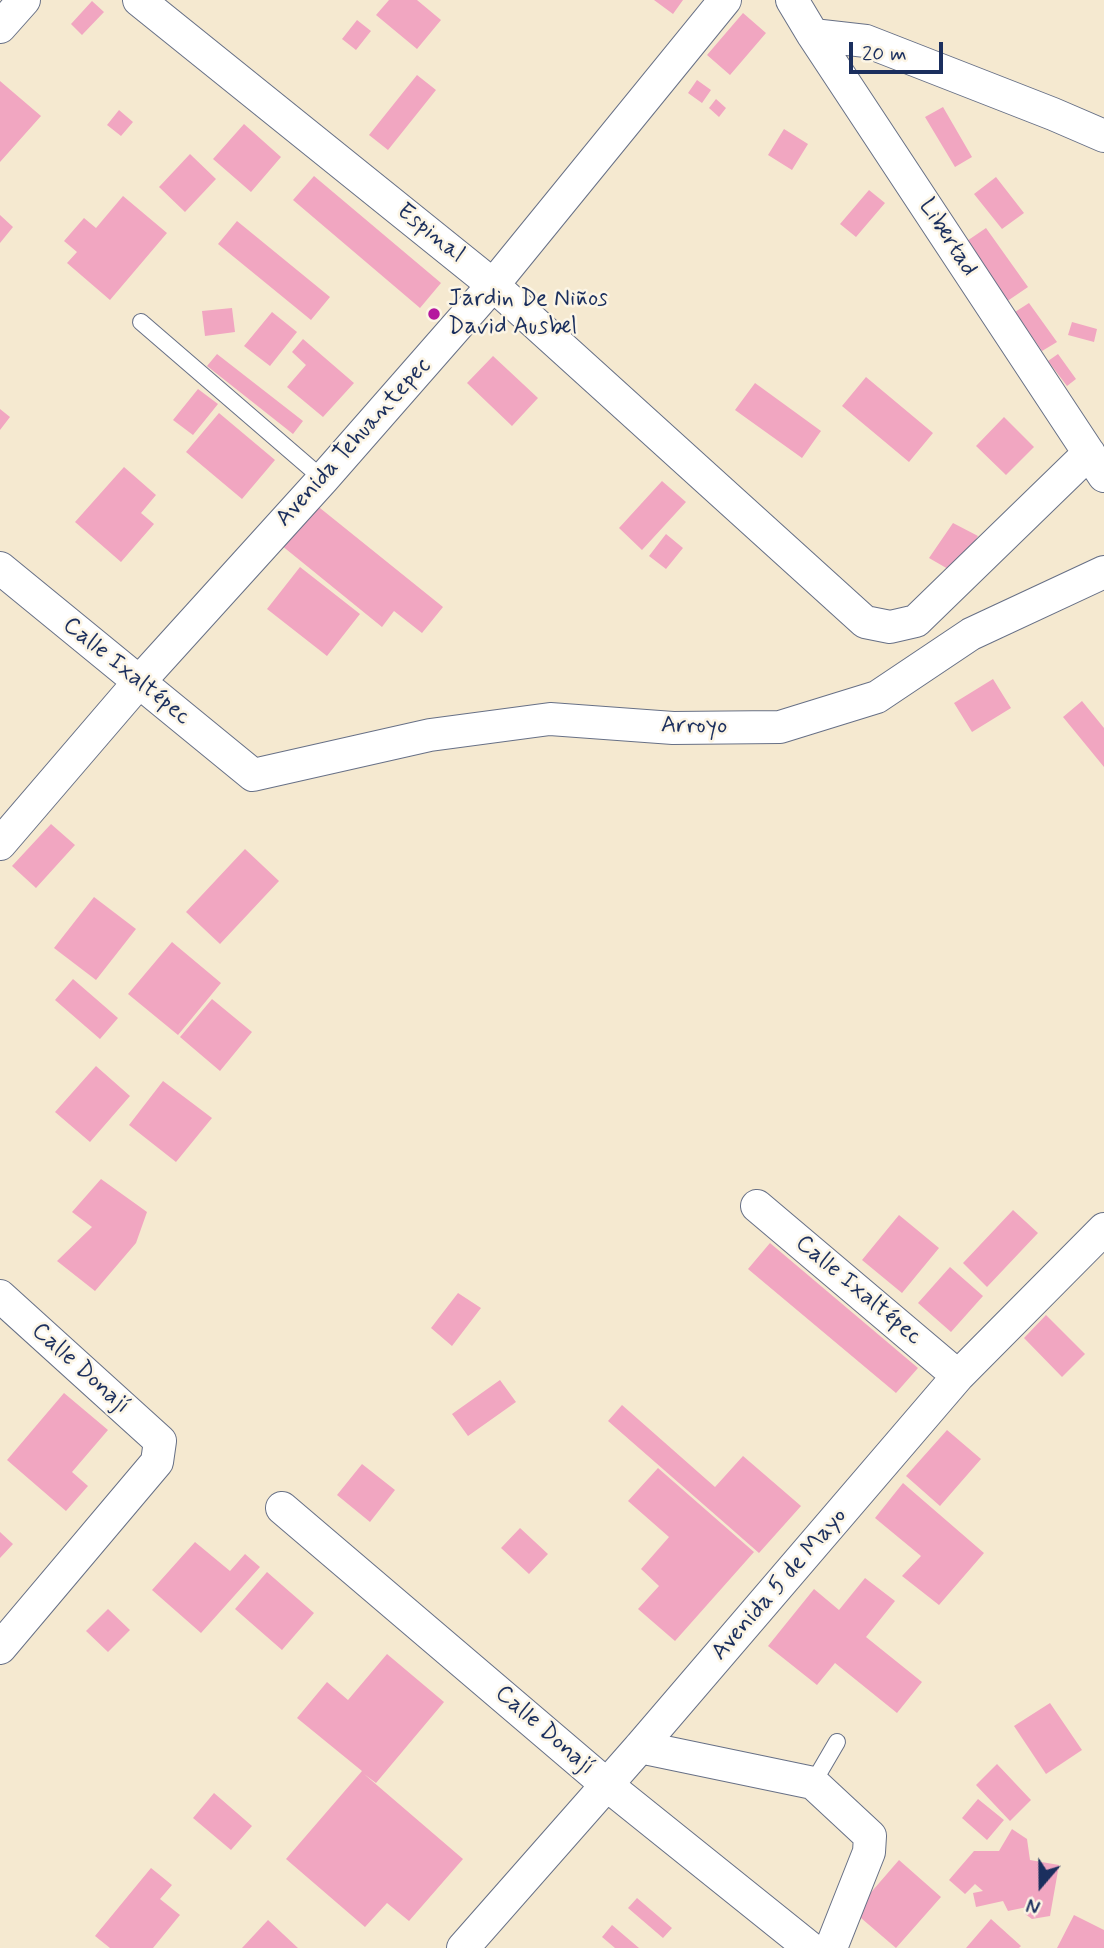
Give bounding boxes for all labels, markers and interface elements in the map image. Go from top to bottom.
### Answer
scale bar [852,28,946,72]
text: 20 m [862,40,907,68]
street label: Libertad [911,194,983,282]
street label: Espinal [390,198,470,270]
place label: Jardin De Niños David Ausbel [448,286,608,342]
marker: Jardin De Niños David Ausbel [426,306,442,322]
street label: Avenida Tehuantepec [270,352,438,534]
street label: Calle Ixaltépec [56,612,196,732]
street label: Arroyo [660,712,728,742]
street label: Calle Ixaltépec [789,1230,927,1352]
street label: Calle Donají [25,1317,135,1421]
street label: Avenida 5 de Mayo [706,1503,854,1667]
street label: Calle Donají [488,1680,600,1782]
north arrow [1006,1850,1076,1920]
text: N [1023,1891,1044,1919]

